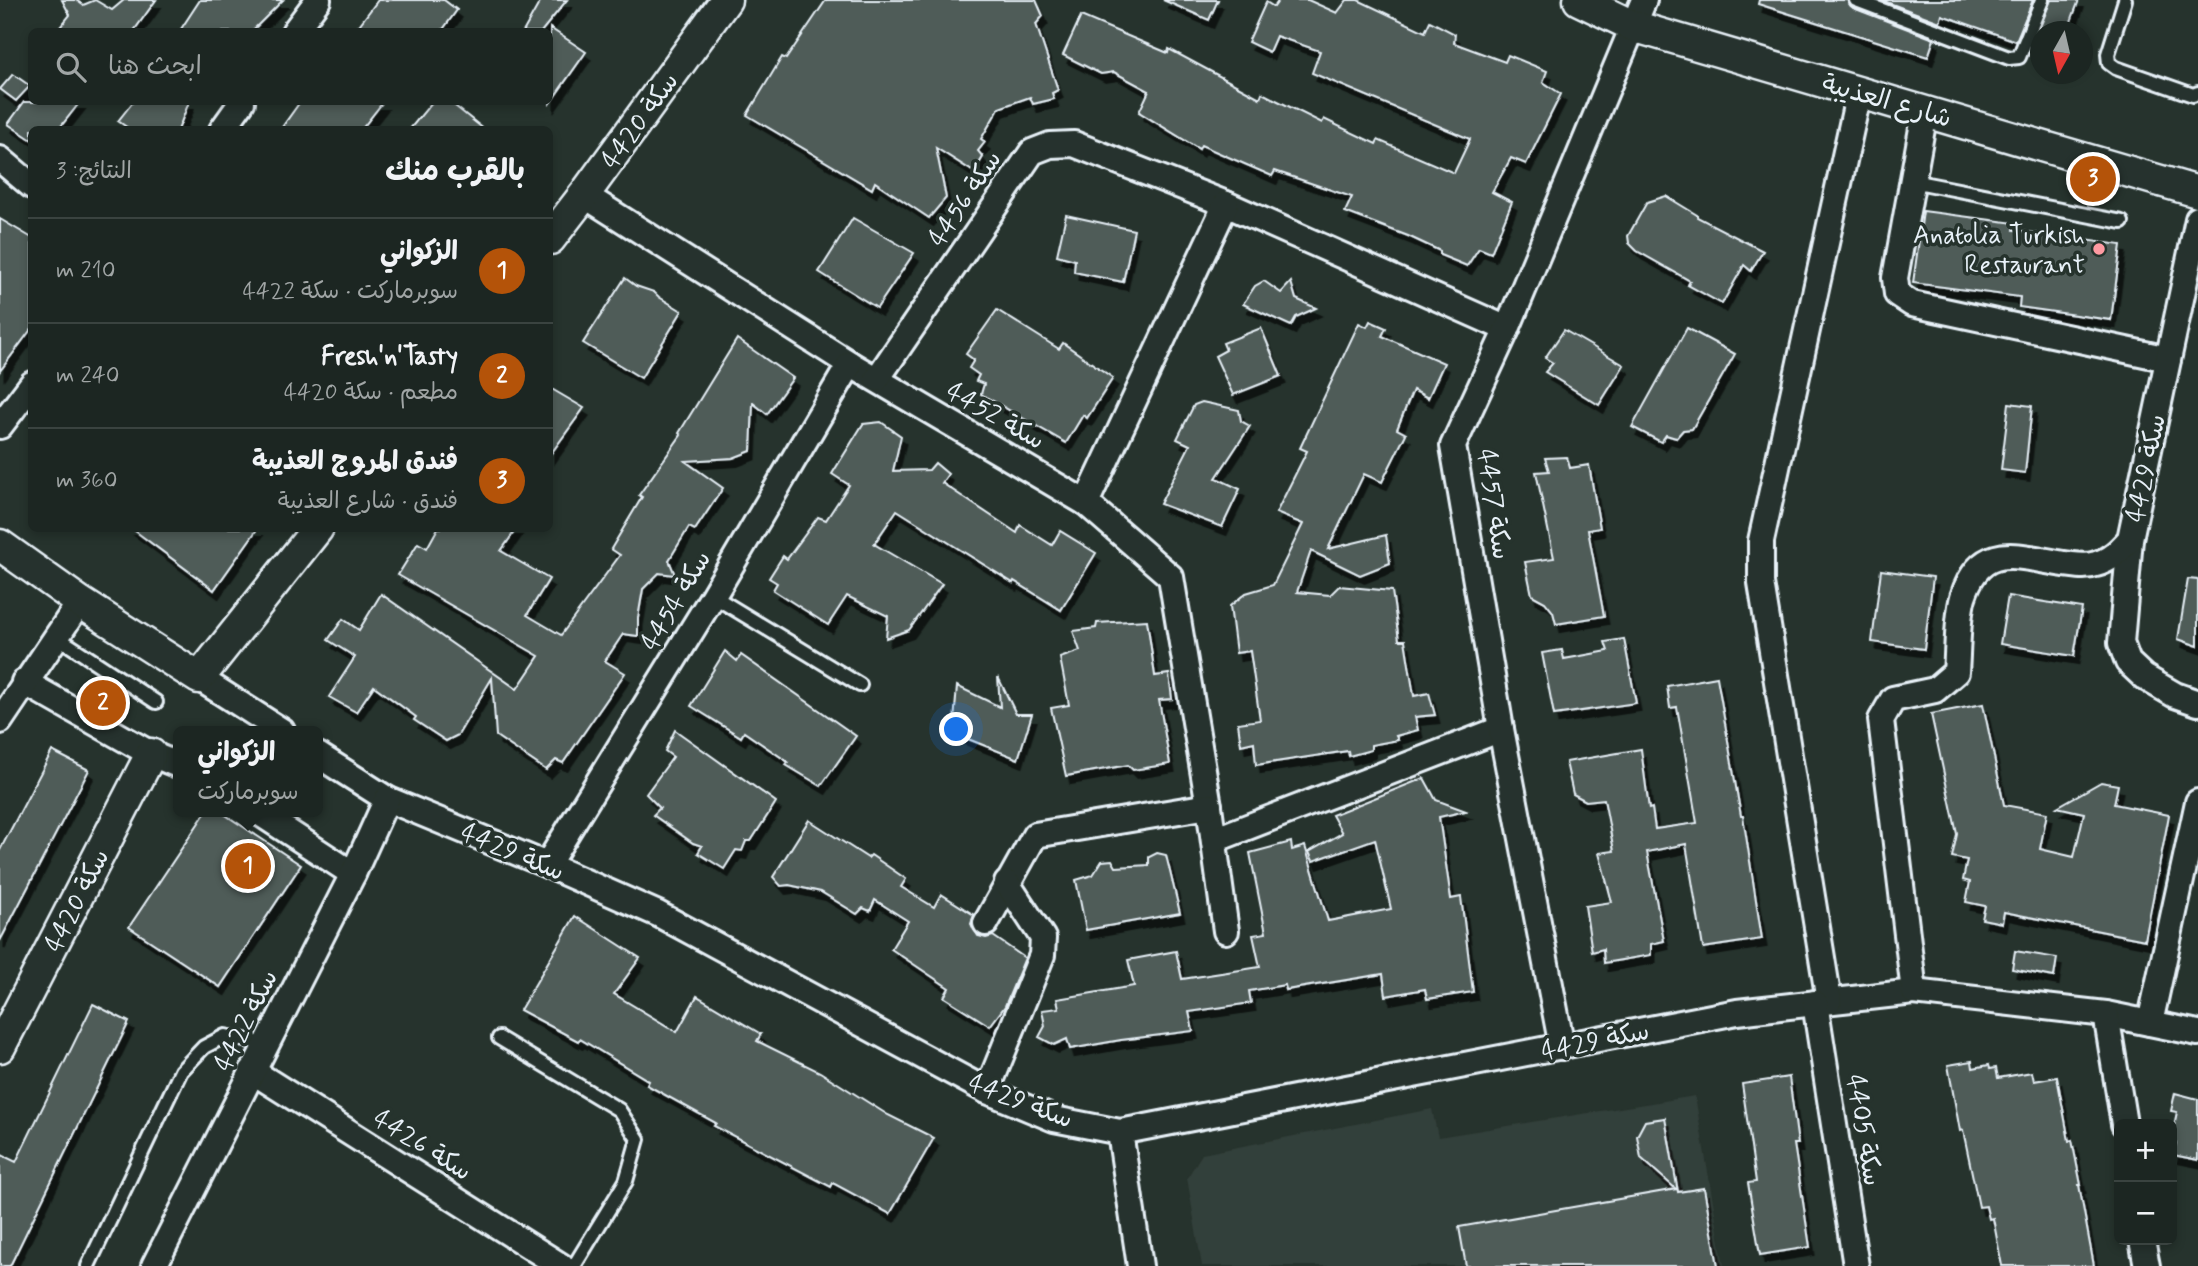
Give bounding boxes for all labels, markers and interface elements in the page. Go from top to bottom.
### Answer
north arrow [2030,21,2093,84]
search box [28,28,553,105]
icon: search [52,48,90,86]
text: ابحث هنا [108,50,202,84]
street label: سكة 4420 [594,66,687,176]
street label: شارع العذيبة [1818,67,1955,137]
street label: سكة 4456 [921,144,1010,254]
text: بالقرب منك [385,152,525,191]
pin: 3 [2070,153,2116,205]
text: النتائج: 3 [56,157,132,187]
place label: Anatolia Turkish Restaurant [1913,219,2085,283]
text: الزكواني [380,235,458,269]
marker: Anatolia Turkish Restaurant [2091,241,2107,257]
text: 210 m [56,256,116,286]
text: 1 [497,256,507,286]
text: سوبرماركت · سكة 4422 [242,277,458,307]
text: Fresh'n'Tasty [321,340,458,374]
text: 240 m [56,361,120,391]
text: 2 [496,361,508,391]
street label: سكة 4452 [940,375,1050,459]
text: مطعم · سكة 4420 [284,378,458,408]
street label: سكة 4429 [2119,411,2175,526]
text: فندق المروج العذيبة [252,445,458,479]
street label: سكة 4457 [1468,447,1518,562]
text: 360 m [56,466,117,496]
text: 3 [497,466,507,496]
text: فندق · شارع العذيبة [278,487,458,517]
street label: سكة 4454 [634,545,720,657]
pin: 2 [80,677,126,729]
your location [939,712,973,746]
popup [173,726,323,817]
text: الزكواني [197,736,276,770]
text: سوبرماركت [197,778,299,808]
street label: سكة 4429 [455,816,569,890]
pin: 1 [225,840,271,892]
street label: سكة 4420 [37,844,118,958]
street label: سكة 4422 [207,964,287,1077]
street label: سكة 4429 [1538,1015,1652,1069]
street label: سكة 4429 [963,1066,1078,1137]
street label: سكة 4405 [1837,1072,1889,1189]
street label: سكة 4426 [366,1102,478,1189]
map controls [2114,1119,2177,1245]
button: + [2114,1119,2177,1182]
button: − [2114,1182,2177,1245]

